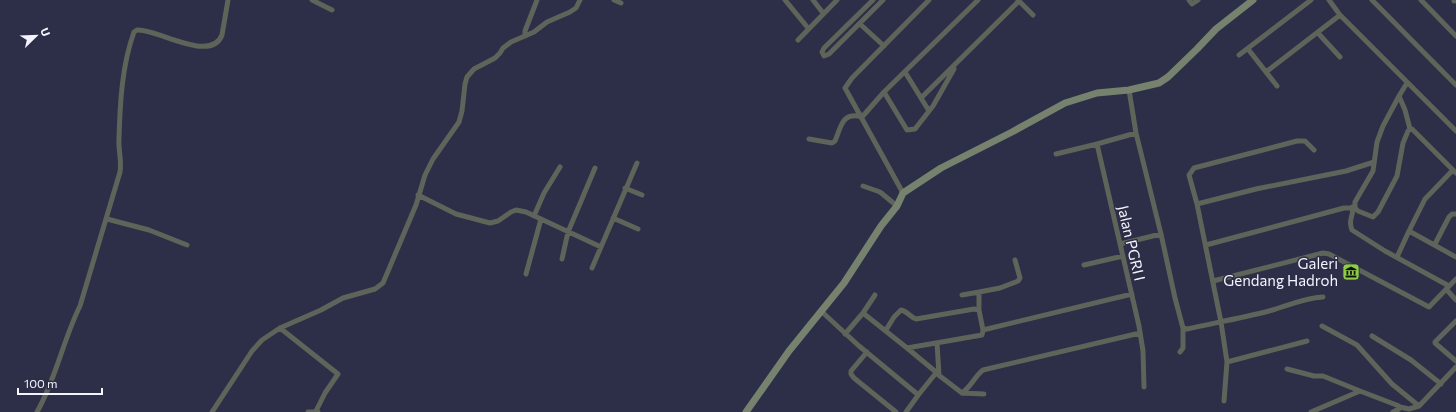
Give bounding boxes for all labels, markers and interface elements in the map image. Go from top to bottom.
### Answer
north arrow [16,16,56,56]
text: U [38,26,53,38]
street label: Jalan PGRI I [1115,203,1149,283]
place label: Galeri Gendang Hadroh [1223,254,1338,289]
museum icon: Galeri Gendang Hadroh [1341,262,1361,282]
scale bar [18,370,102,396]
text: 100 m [24,376,58,390]

